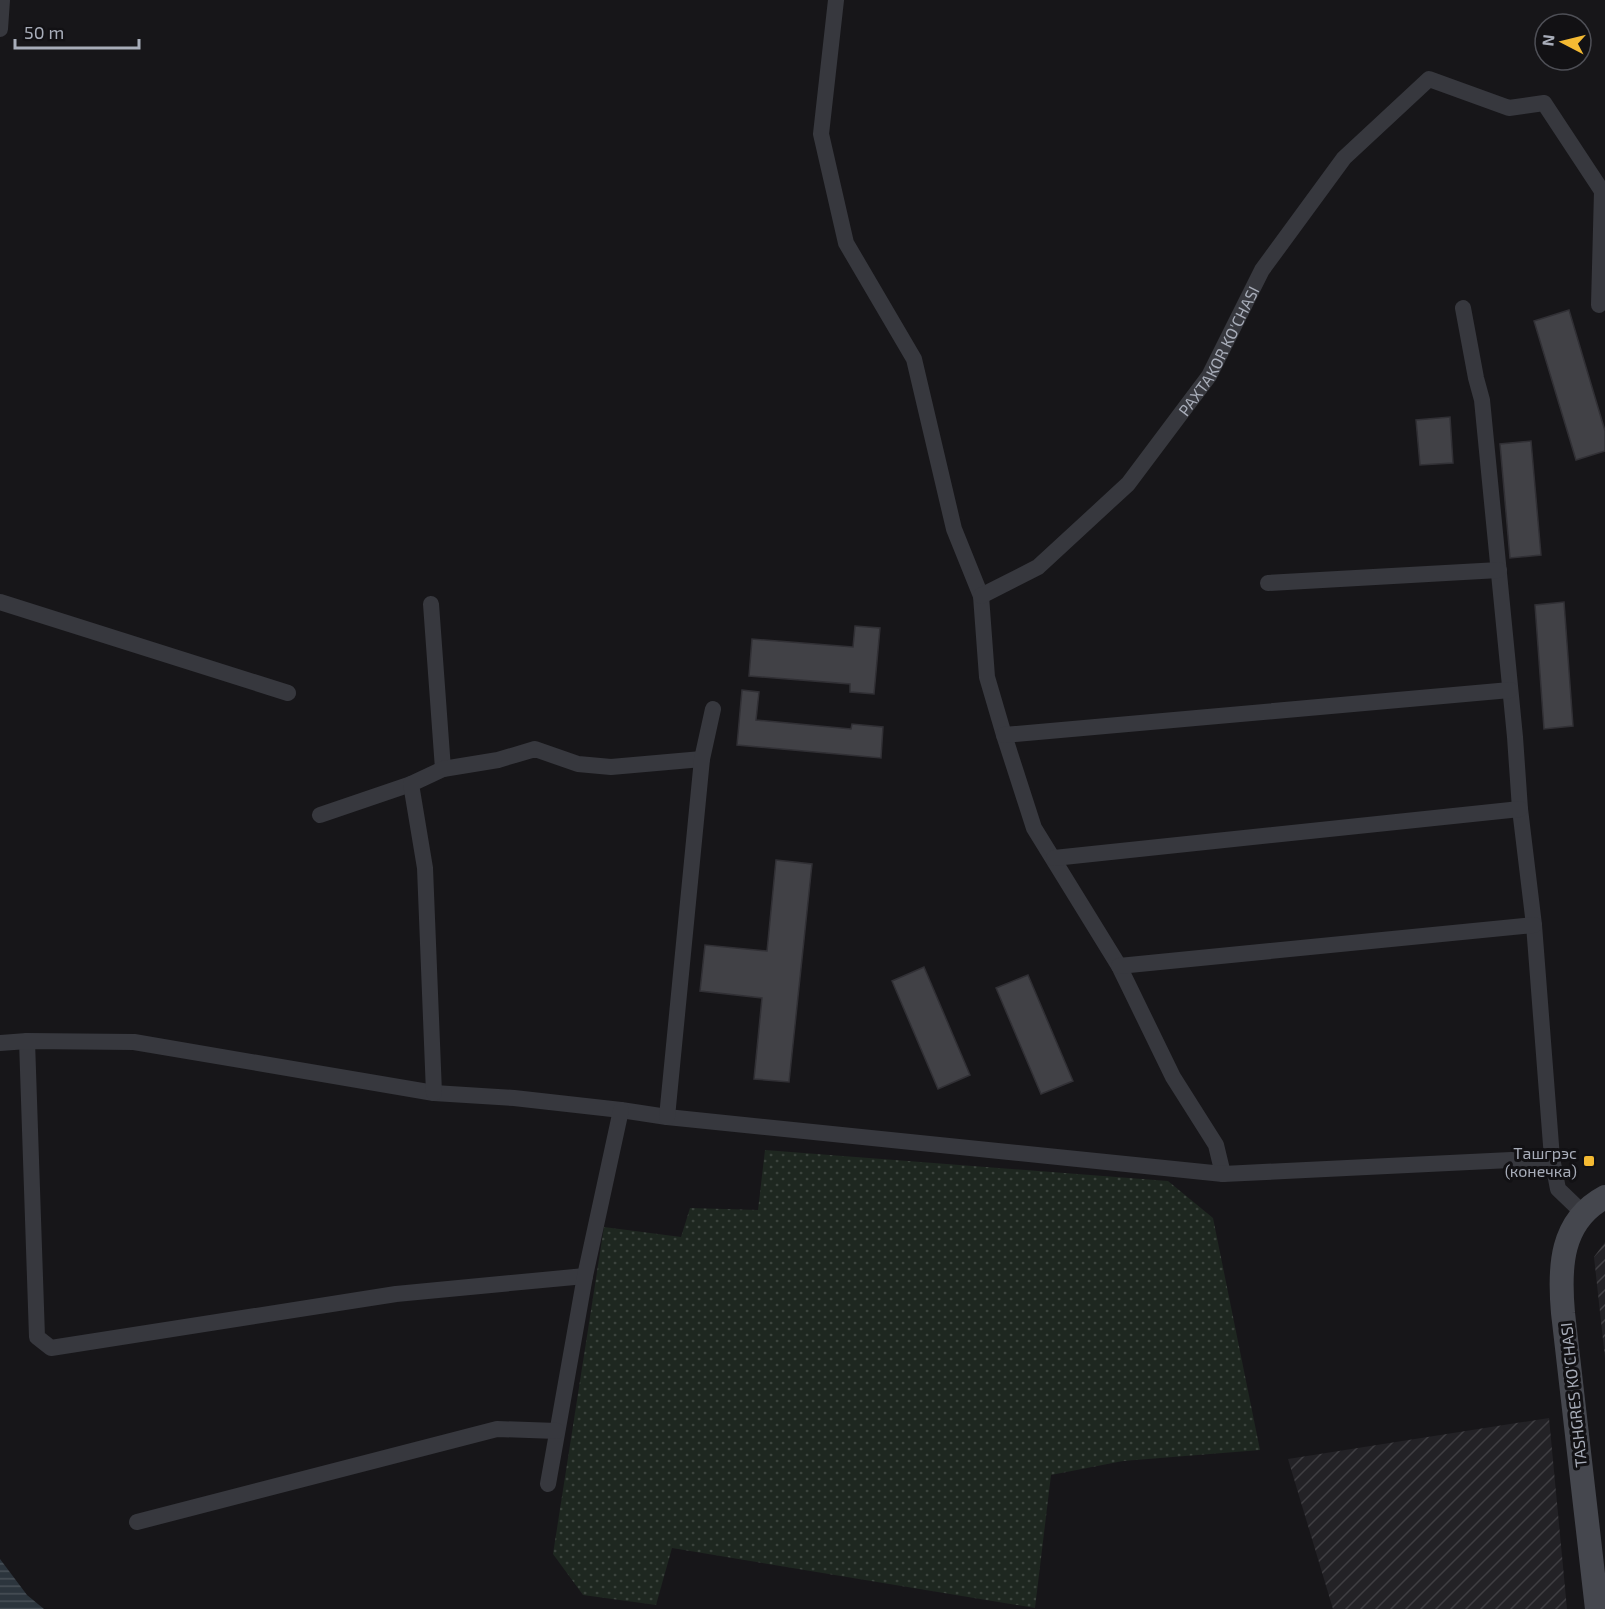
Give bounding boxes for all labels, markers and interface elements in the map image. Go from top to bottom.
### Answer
scale bar [15,12,140,50]
north arrow [1533,12,1593,72]
text: 50 m [24,21,64,43]
text: N [1537,33,1558,47]
street label: PAXTAKOR KO'CHASI [1173,283,1262,419]
place label: Ташгрэс (конечка) [1505,1143,1577,1180]
marker: Ташгрэс (конечка) [1582,1154,1596,1168]
street label: TASHGRES KO'CHASI [1556,1322,1590,1468]

